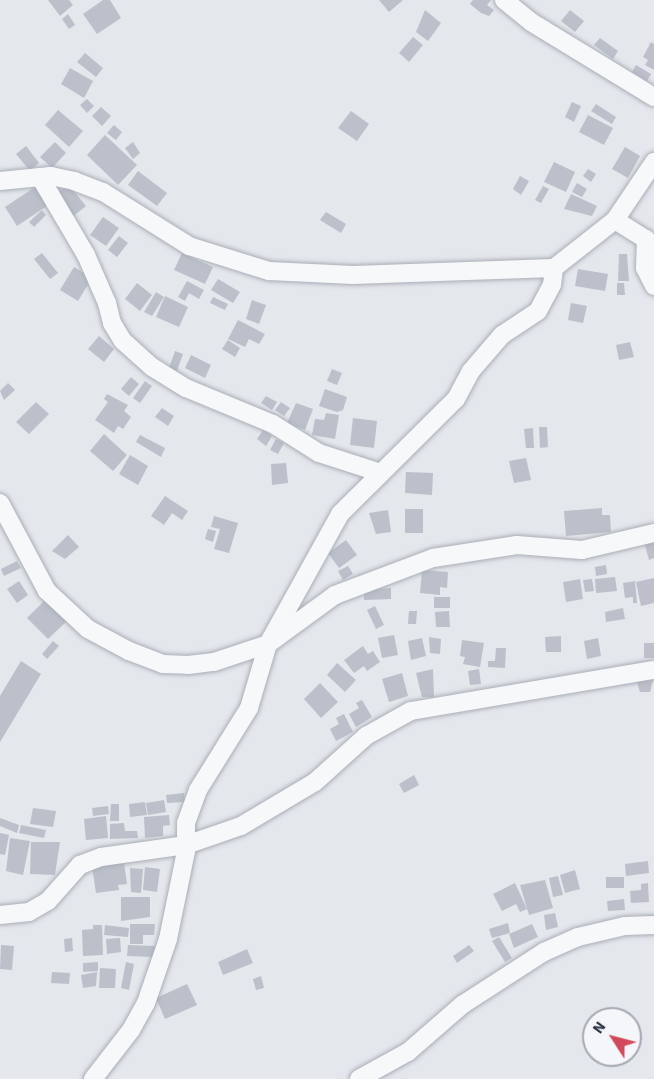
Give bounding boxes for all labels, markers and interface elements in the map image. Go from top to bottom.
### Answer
north arrow [582,1007,642,1067]
text: N [587,1017,611,1038]

